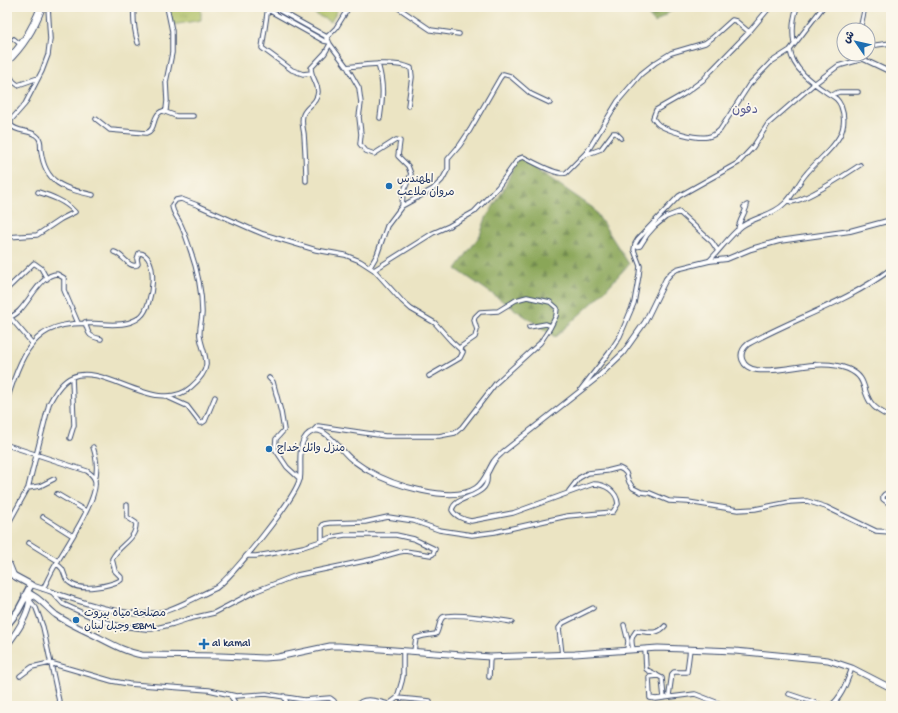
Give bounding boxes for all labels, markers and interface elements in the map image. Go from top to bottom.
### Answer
north arrow [836,22,876,62]
text: ش [841,29,858,46]
district label: دفون [732,103,758,118]
place label: المهندس مروان ملاعب [397,173,455,199]
marker: المهندس مروان ملاعب [384,181,394,191]
place label: منزل وائل خداج [277,442,345,455]
marker: منزل وائل خداج [264,444,274,454]
place label: مصلحة مياه بيروت وجبل لبنان EBML [84,607,166,633]
marker: مصلحة مياه بيروت وجبل لبنان EBML [71,615,81,625]
place label: al kamal [212,638,251,650]
marker: al kamal [199,639,209,649]

